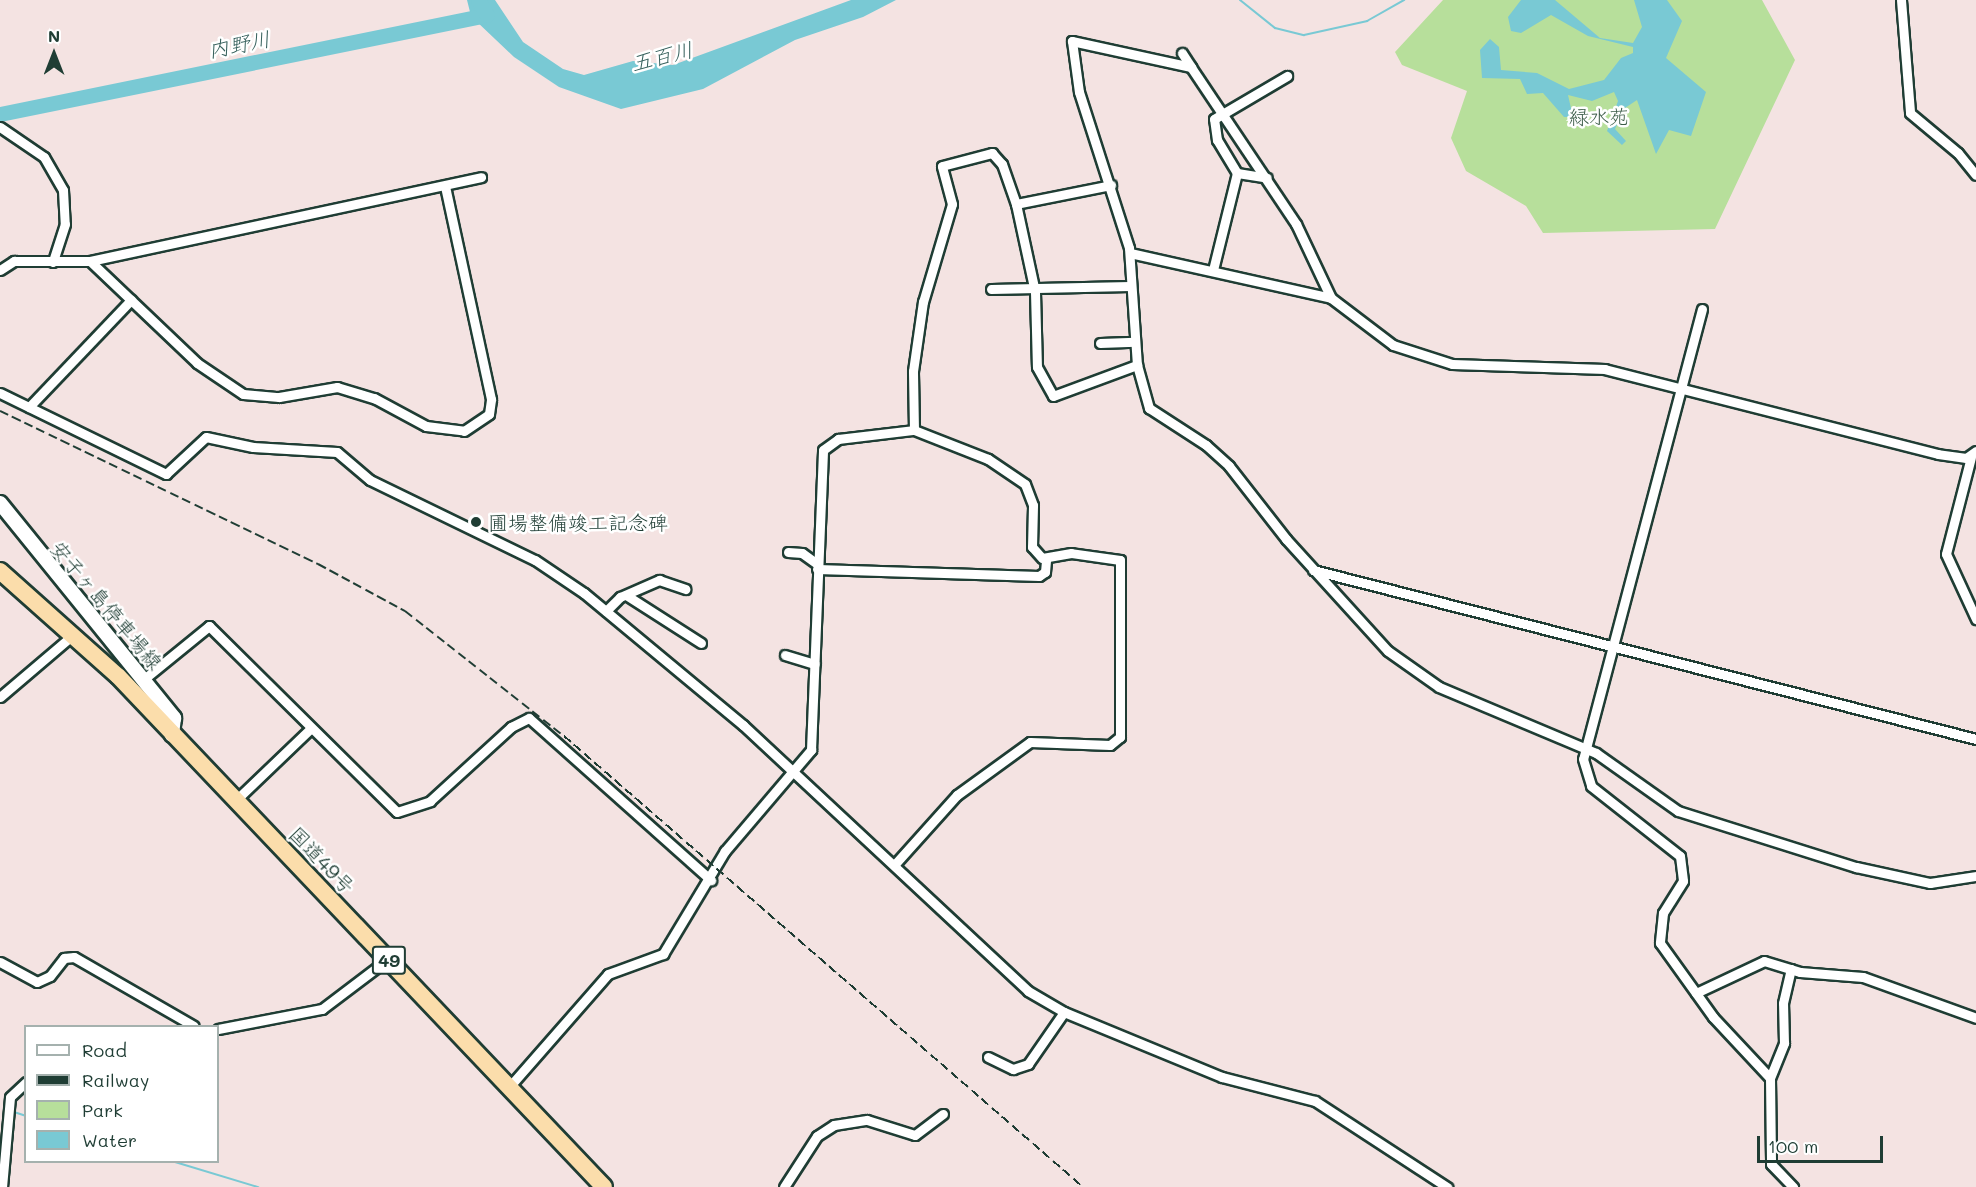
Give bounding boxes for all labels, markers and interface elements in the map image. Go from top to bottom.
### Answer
north arrow [24,24,84,84]
text: N [48,25,60,46]
water label: 内野川 [206,26,272,62]
water label: 五百川 [628,36,696,76]
park label: 緑水苑 [1569,104,1629,128]
place label: 圃場整備竣工記念碑 [488,510,668,534]
marker: 圃場整備竣工記念碑 [469,515,483,529]
street label: 安子ヶ島停車場線 [46,536,168,674]
street label: 国道49号 [284,822,360,898]
road number: 49 [371,945,407,975]
legend [24,1025,219,1163]
text: Road [82,1038,127,1062]
text: Railway [82,1068,149,1092]
text: Park [82,1098,123,1122]
scale bar [1760,1124,1886,1162]
text: Water [82,1128,137,1152]
text: 100 m [1768,1134,1818,1158]

